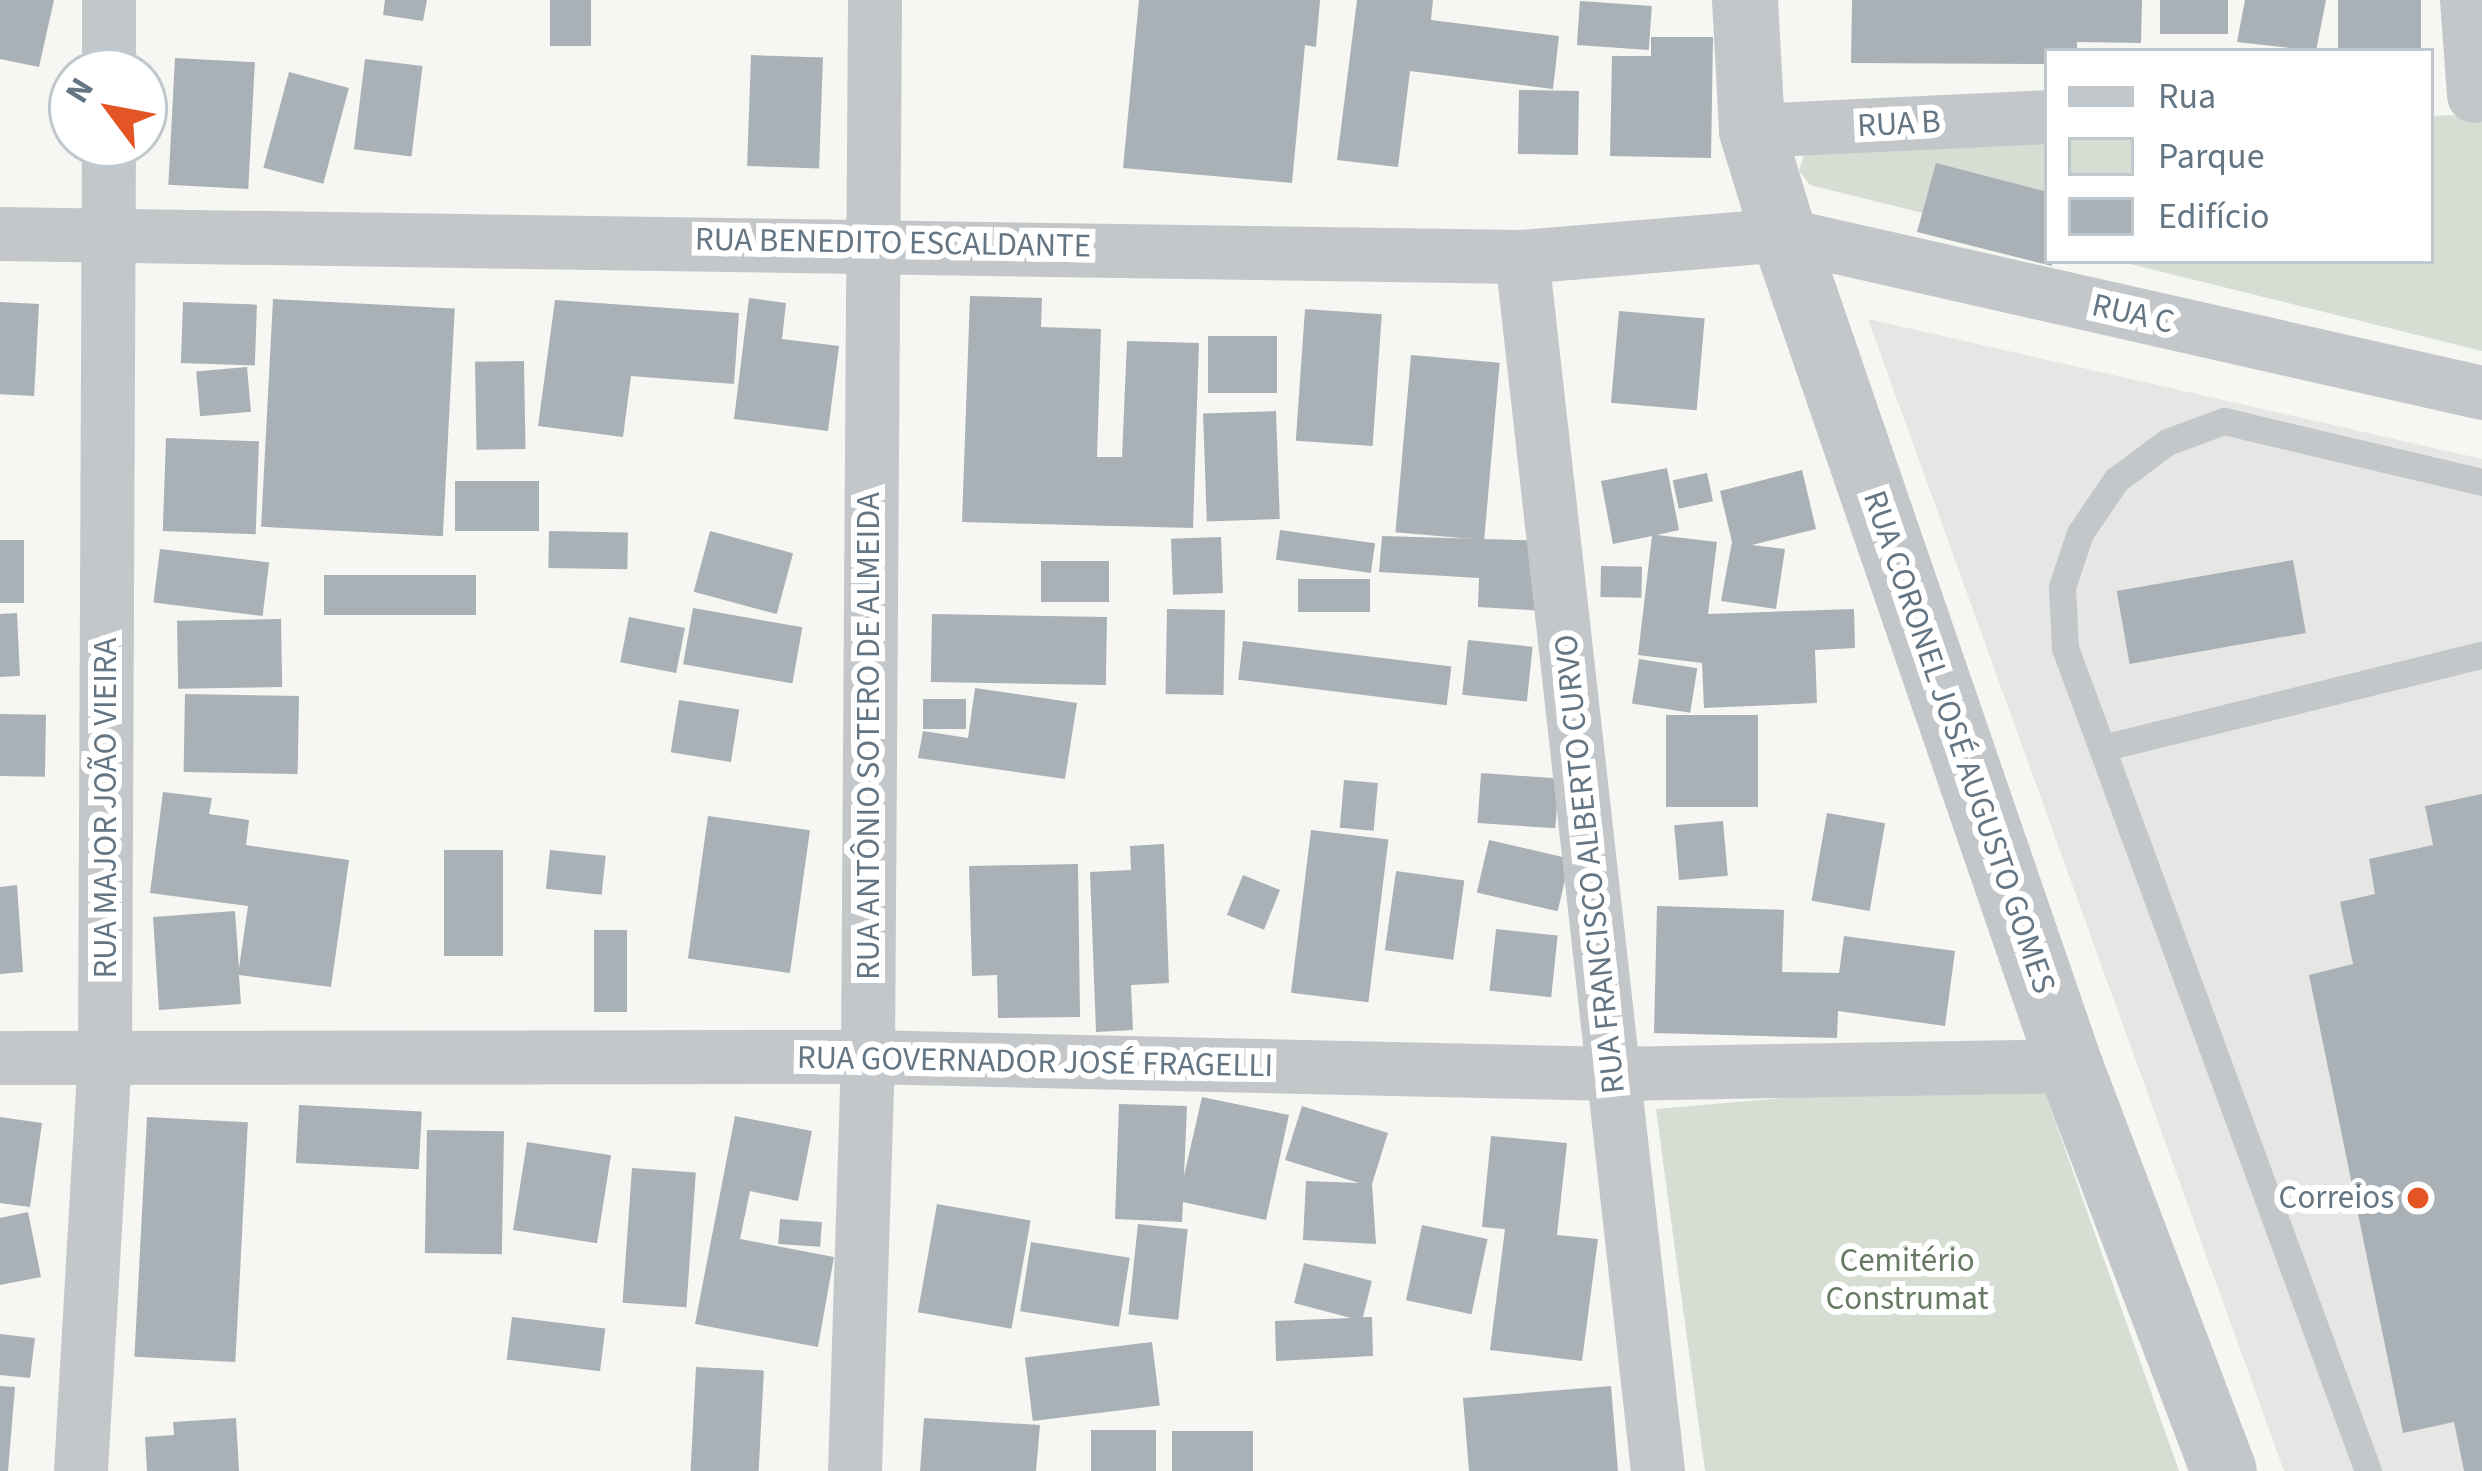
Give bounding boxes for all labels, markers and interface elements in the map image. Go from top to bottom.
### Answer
north arrow [48,48,168,168]
legend [2044,48,2434,264]
text: N [54,68,105,112]
text: Rua [2158,71,2216,122]
street label: RUA B [1856,102,1942,146]
text: Parque [2158,131,2265,182]
text: Edifício [2158,191,2270,242]
street label: RUA BENEDITO ESCALDANTE [695,220,1091,266]
street label: RUA C [2088,285,2178,343]
street label: RUA CORONEL JOSÉ AUGUSTO GOMES [1854,485,2064,999]
street label: RUA ANTÔNIO SOTERO DE ALMEIDA [849,492,889,980]
street label: RUA FRANCISCO ALBERTO CURVO [1546,632,1634,1096]
street label: RUA MAJOR JOÃO VIEIRA [86,638,126,978]
street label: RUA GOVERNADOR JOSÉ FRAGELLI [796,1038,1274,1086]
place label: Correios [2279,1178,2394,1218]
marker: Correios [2405,1185,2431,1211]
park label: Cemitério Construmat [1825,1241,1989,1319]

